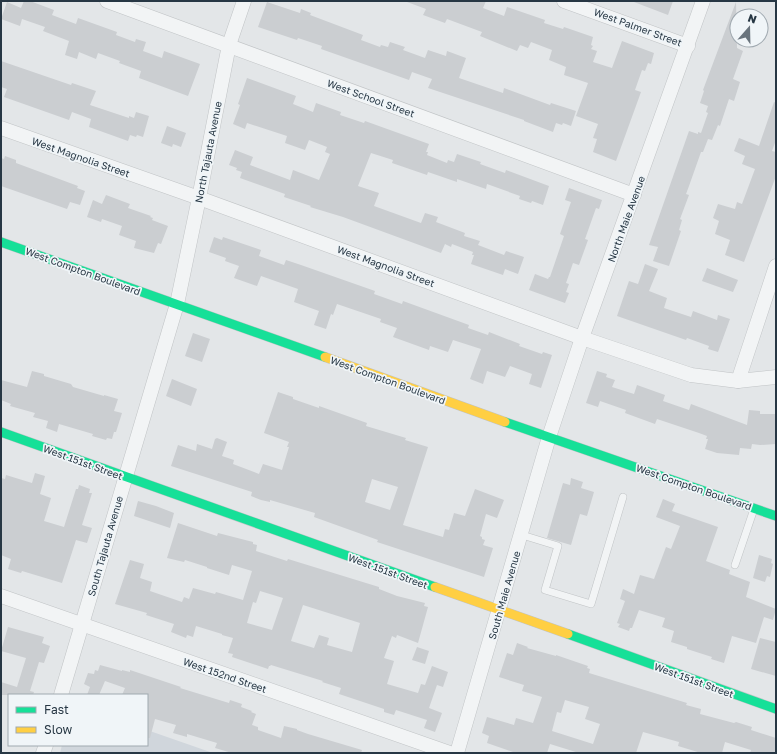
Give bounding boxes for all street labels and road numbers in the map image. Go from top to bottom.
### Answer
street label: West Palmer Street [592,6,684,48]
street label: West School Street [326,77,416,119]
street label: North Tajauta Avenue [192,100,224,204]
street label: West Magnolia Street [30,135,132,179]
street label: North Maie Avenue [605,174,647,264]
street label: West Magnolia Street [336,243,436,289]
street label: West Compton Boulevard [24,245,142,297]
street label: West Compton Boulevard [329,354,447,406]
street label: West 151st Street [42,442,124,482]
street label: West Compton Boulevard [635,462,753,512]
street label: South Tajauta Avenue [85,494,125,598]
street label: South Maie Avenue [486,549,522,641]
street label: West 151st Street [347,551,429,591]
street label: West 152nd Street [182,655,268,695]
street label: West 151st Street [653,660,735,700]

